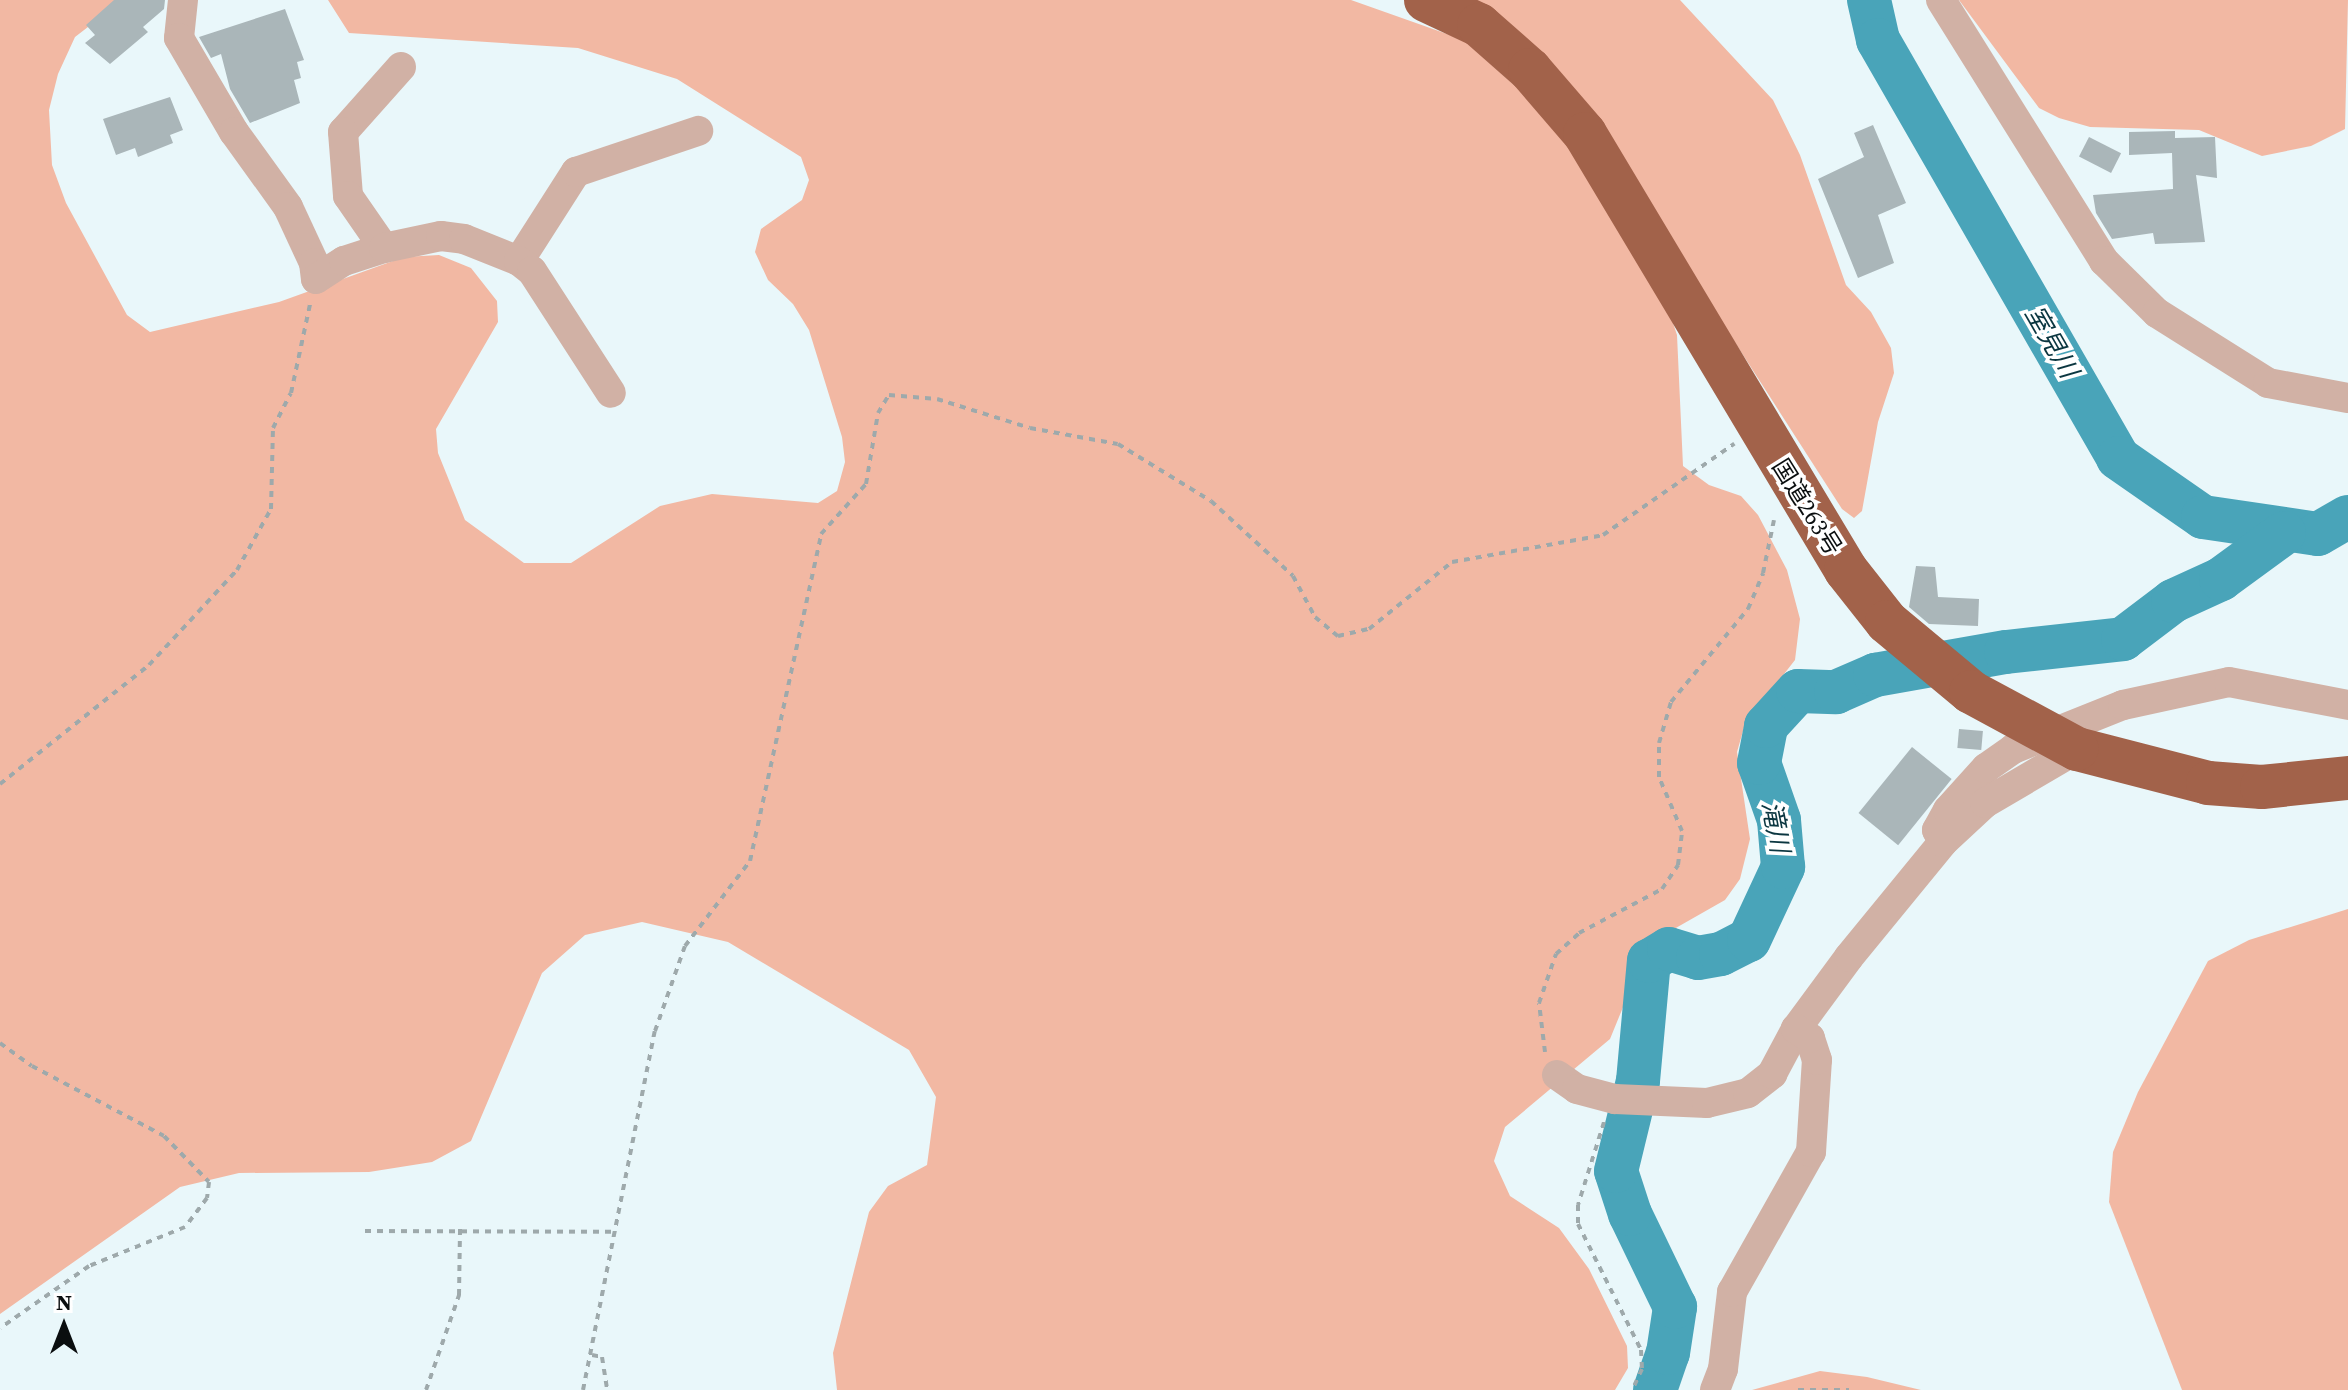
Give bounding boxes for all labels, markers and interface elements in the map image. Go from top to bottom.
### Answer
water label: 室見川 [2018,300,2084,384]
street label: 国道263号 [1766,454,1848,560]
water label: 滝川 [1755,799,1795,855]
north arrow [24,1286,104,1366]
text: N [56,1287,72,1317]

